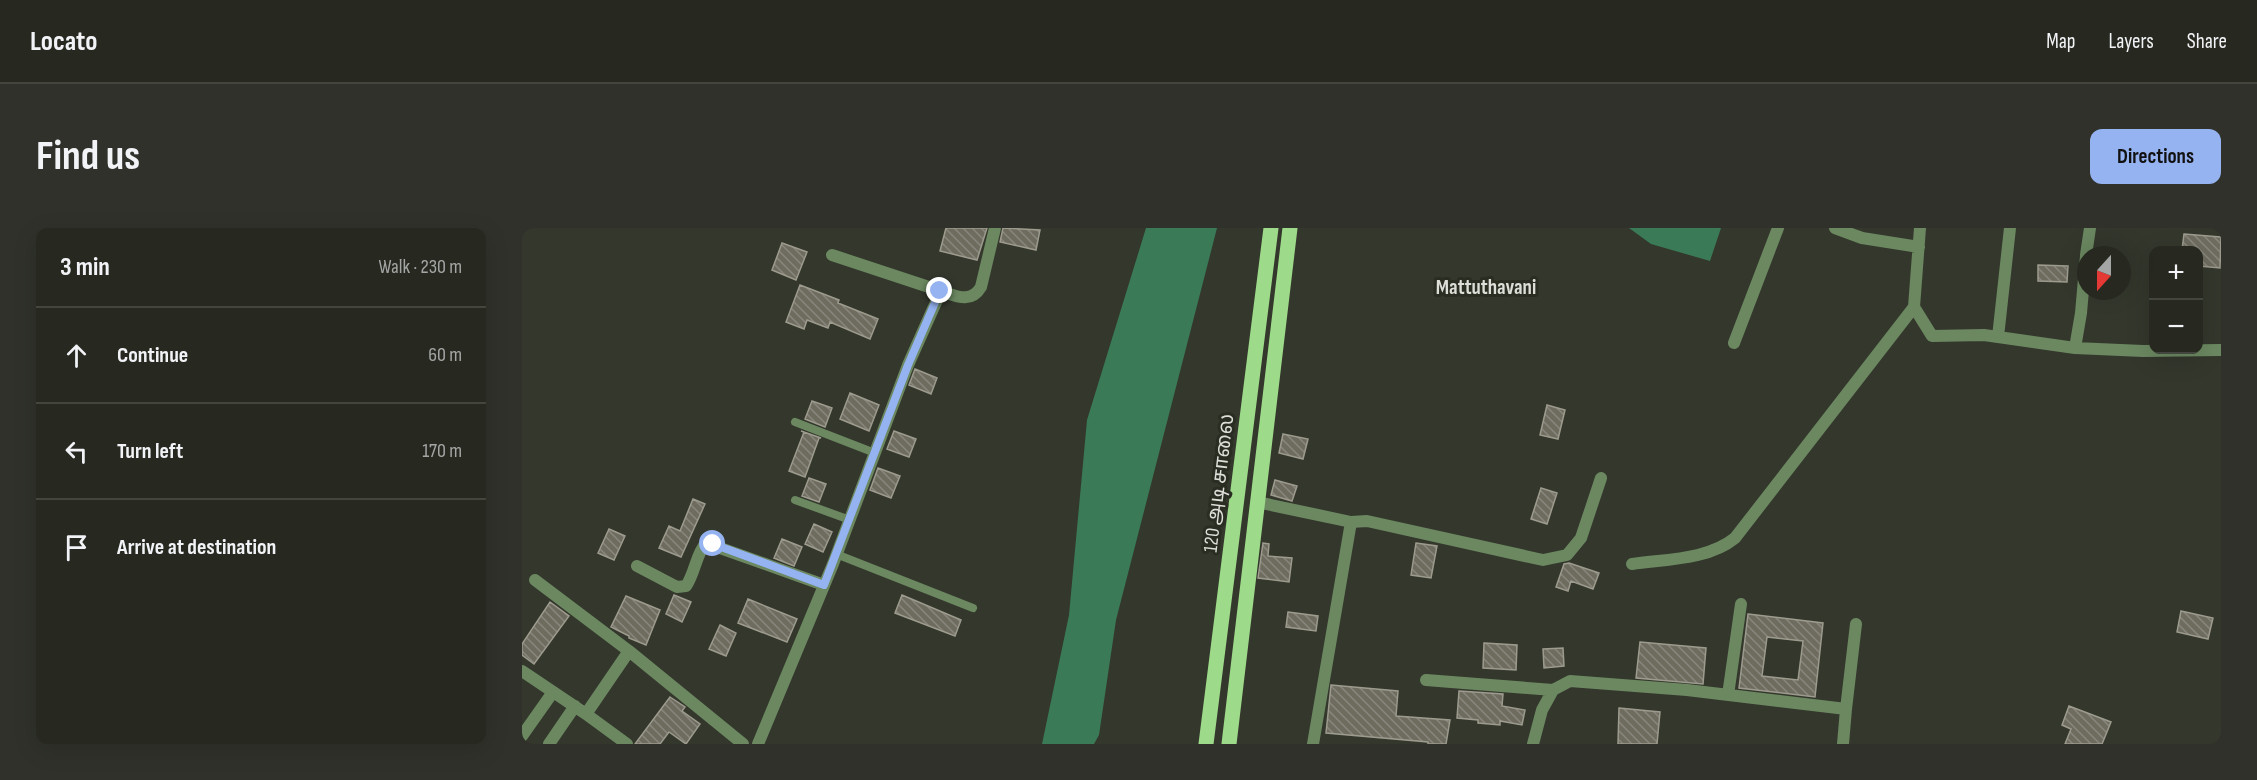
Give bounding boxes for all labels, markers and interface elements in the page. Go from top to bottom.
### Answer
text: Locato [30,25,97,58]
text: Map [2046,29,2075,54]
text: Layers [2108,29,2154,54]
text: Share [2187,29,2227,54]
button: Directions [2090,129,2221,184]
text: Find us [36,131,140,182]
north arrow [2077,246,2131,300]
map controls [2149,246,2203,354]
button: + [2149,246,2203,300]
text: 3 min [60,252,110,283]
text: Walk · 230 m [379,255,462,279]
district label: Mattuthavani [1436,275,1536,300]
route end [926,277,952,303]
button: − [2149,300,2203,354]
icon: ahead [60,339,93,372]
text: Continue [117,342,188,369]
text: 60 m [428,343,462,367]
street label: 120 அடி சாலை [1199,413,1239,554]
icon: left [60,435,93,468]
text: Turn left [117,438,183,465]
text: 170 m [422,439,462,463]
route start [699,530,725,556]
icon: arrive [60,531,93,564]
text: Arrive at destination [117,534,276,561]

